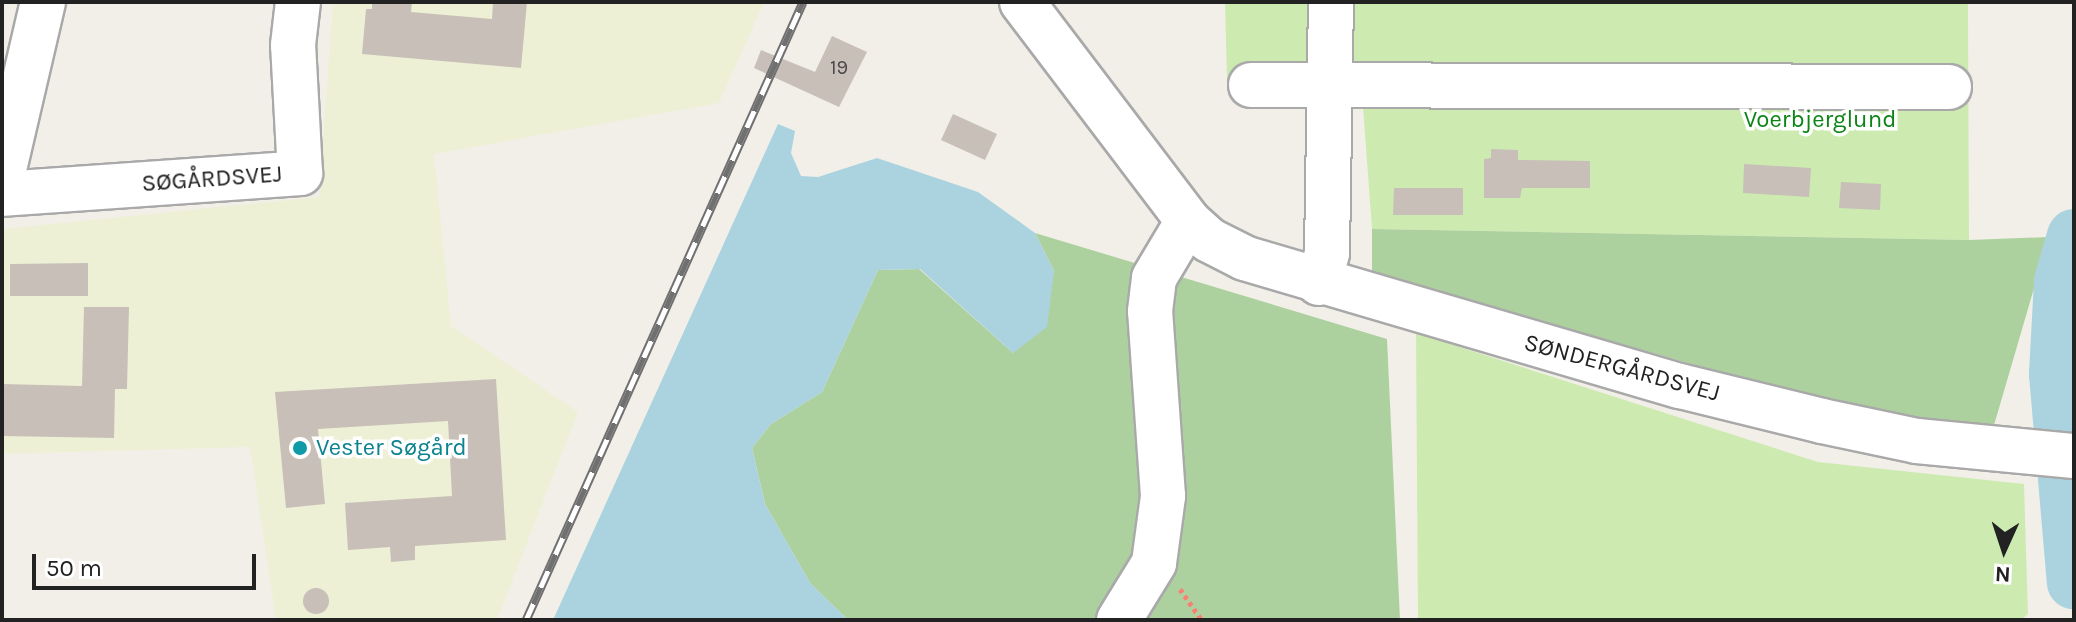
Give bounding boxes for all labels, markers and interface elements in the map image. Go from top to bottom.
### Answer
house number: 19 [830,55,848,79]
park label: Voerbjerglund [1744,106,1896,134]
street label: SØGÅRDSVEJ [141,160,283,198]
street label: SØNDERGÅRDSVEJ [1521,328,1723,408]
place label: Vester Søgård [316,434,467,462]
marker: Vester Søgård [291,439,309,457]
north arrow [1964,510,2044,590]
scale bar [36,538,260,588]
text: 50 m [46,554,102,582]
text: N [1994,561,2011,587]

